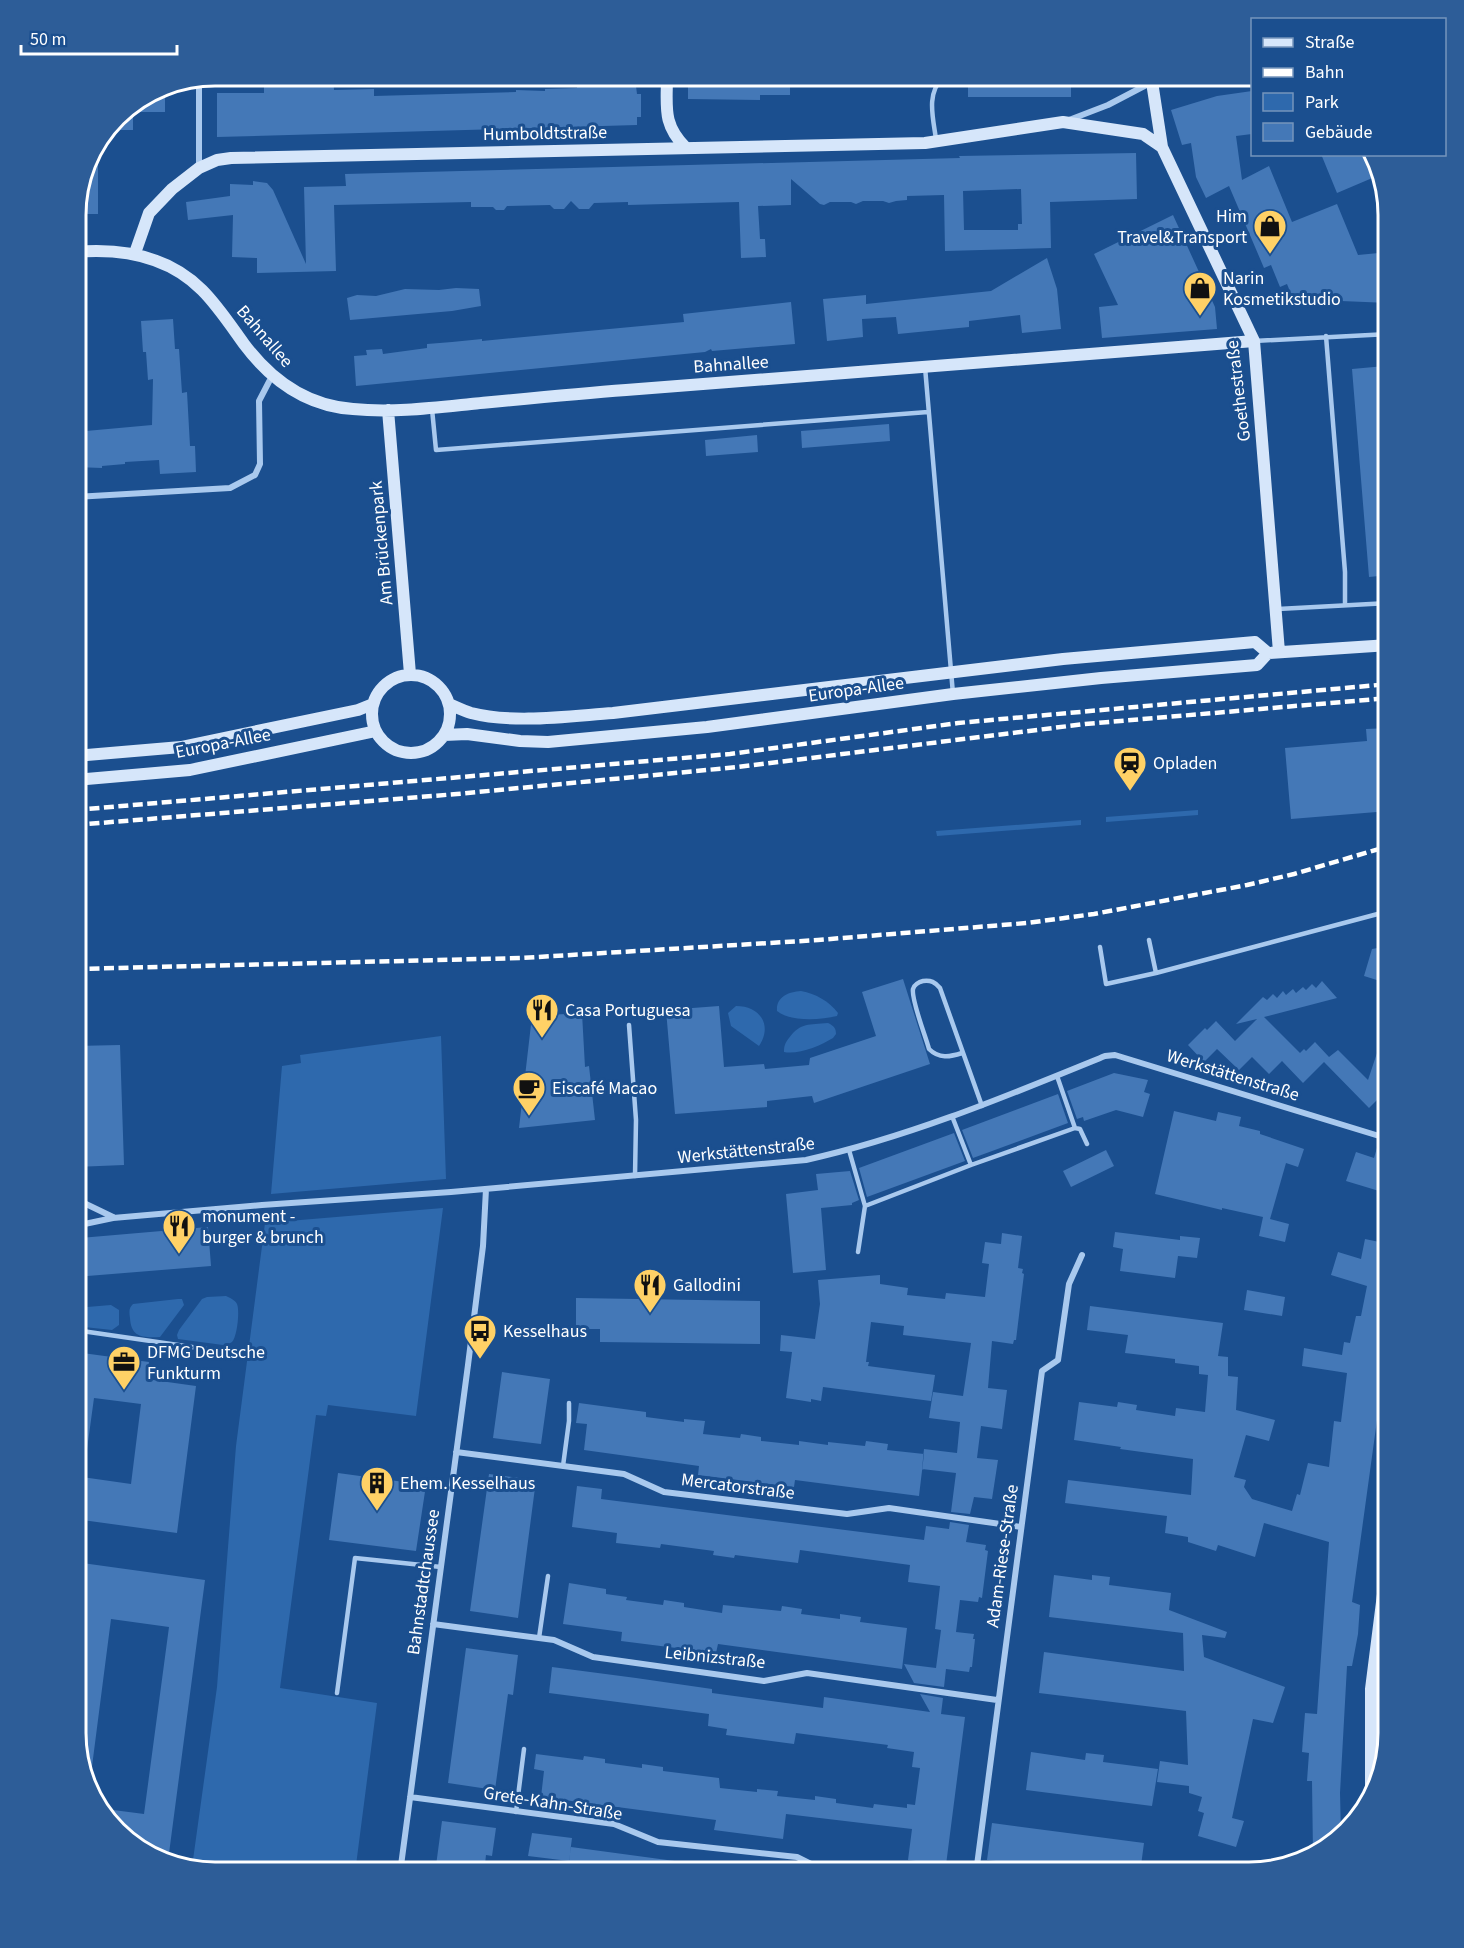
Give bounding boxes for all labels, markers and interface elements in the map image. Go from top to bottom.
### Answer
scale bar [21,18,177,56]
legend [1251,18,1446,156]
text: 50 m [30,27,66,52]
text: Straße [1305,30,1355,55]
text: Bahn [1305,60,1344,85]
text: Park [1305,90,1339,115]
street label: Humboldtstraße [483,120,607,147]
text: Gebäude [1305,120,1373,145]
place label: Him Travel&Transport [1117,204,1247,250]
shop icon: Him Travel&Transport [1252,208,1288,255]
place label: Narin Kosmetikstudio [1223,266,1341,312]
shop icon: Narin Kosmetikstudio [1182,270,1218,317]
street label: Bahnallee [230,300,299,373]
street label: Goethestraße [1220,339,1257,443]
street label: Bahnallee [693,349,770,380]
street label: Am Brückenpark [364,480,399,606]
street label: Europa-Allee [807,670,906,709]
street label: Europa-Allee [173,722,273,765]
station icon: Opladen [1112,745,1148,792]
place label: Opladen [1153,751,1217,776]
restaurant icon: Casa Portuguesa [524,992,560,1039]
place label: Casa Portuguesa [565,998,691,1023]
street label: Werkstättenstraße [1163,1043,1302,1108]
cafe icon: Eiscafé Macao [511,1070,547,1117]
place label: Eiscafé Macao [552,1076,657,1101]
street label: Werkstättenstraße [676,1131,816,1170]
place label: monument - burger & brunch [202,1204,324,1250]
restaurant icon: monument - burger & brunch [161,1208,197,1255]
restaurant icon: Gallodini [632,1267,668,1314]
place label: Gallodini [673,1273,741,1298]
bus stop icon: Kesselhaus [462,1313,498,1360]
place label: Kesselhaus [503,1319,587,1344]
place label: DFMG Deutsche Funkturm [147,1340,265,1386]
office icon: DFMG Deutsche Funkturm [106,1344,142,1391]
building icon: Ehem. Kesselhaus [359,1465,395,1512]
street label: Mercatorstraße [680,1467,796,1506]
place label: Ehem. Kesselhaus [400,1471,535,1496]
street label: Adam-Riese-Straße [980,1483,1025,1629]
street label: Bahnstadtchaussee [401,1508,446,1657]
street label: Leibnizstraße [663,1640,767,1675]
street label: Grete-Kahn-Straße [482,1780,624,1827]

